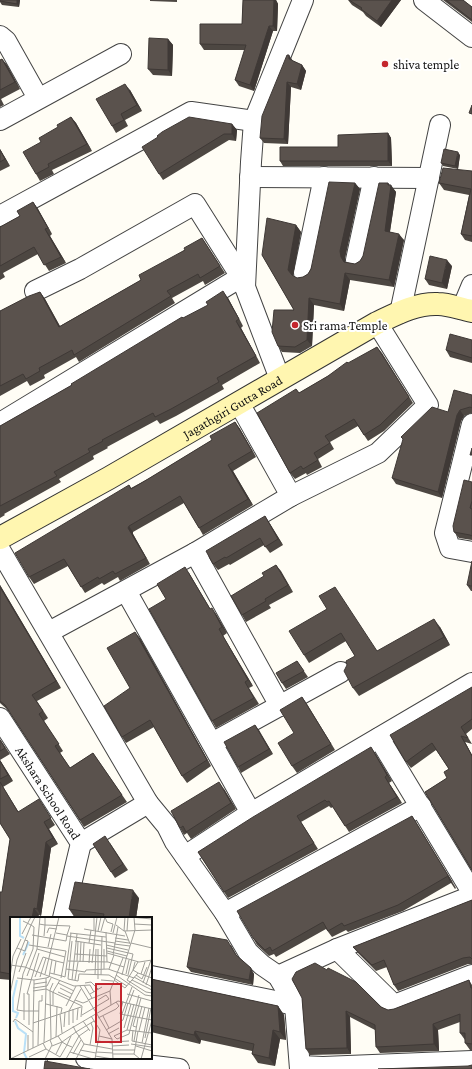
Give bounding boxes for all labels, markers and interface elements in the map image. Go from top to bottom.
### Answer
place label: shiva temple [393,57,459,72]
marker: shiva temple [380,59,390,69]
place label: Sri rama Temple [303,318,388,333]
marker: Sri rama Temple [290,320,300,330]
street label: Jagathgiri Gutta Road [179,372,285,442]
street label: Akshara School Road [13,743,84,842]
inset map [10,917,152,1059]

